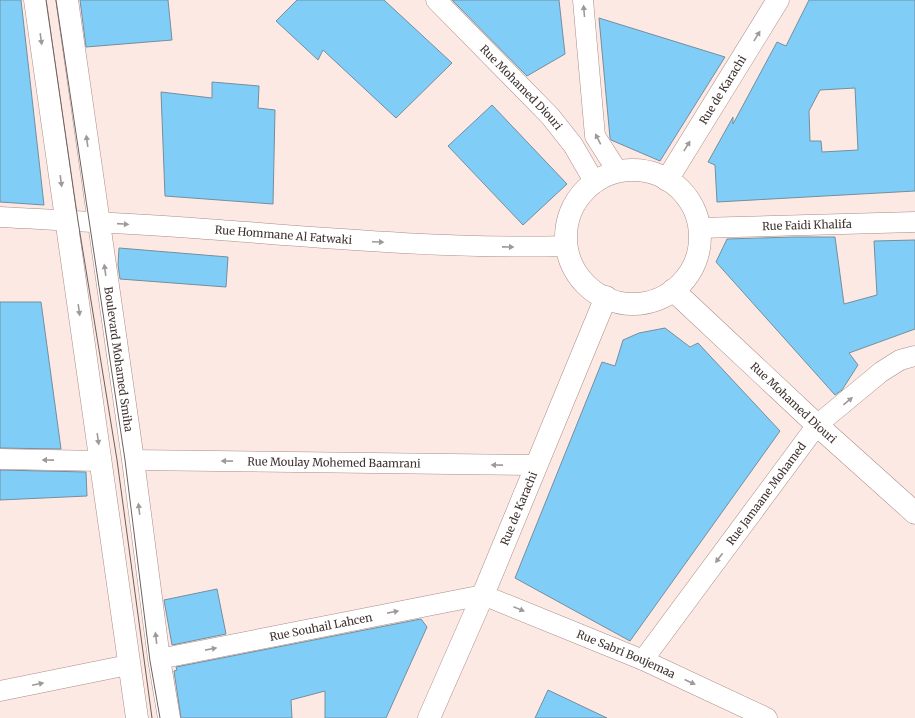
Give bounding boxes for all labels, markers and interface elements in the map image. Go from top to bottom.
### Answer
one-way arrow [581,5,588,17]
one-way arrow [753,30,760,42]
one-way arrow [38,33,44,45]
street label: Rue Mohamed Diouri [477,42,566,133]
street label: Rue de Karachi [696,52,749,127]
one-way arrow [594,133,601,145]
one-way arrow [84,135,90,147]
one-way arrow [684,140,691,152]
one-way arrow [58,175,64,187]
street label: Rue Faidi Khalifa [762,217,852,233]
one-way arrow [117,220,129,227]
street label: Rue Hommane Al Fatwaki [214,223,353,247]
one-way arrow [372,239,385,245]
one-way arrow [502,244,515,250]
one-way arrow [102,264,108,276]
street label: Boulevard Mohamed Smiha [101,286,136,433]
one-way arrow [76,304,82,316]
street label: Rue Mohamed Diouri [747,359,840,447]
one-way arrow [842,396,853,405]
one-way arrow [95,432,101,445]
street label: Rue Jamaane Mohamed [723,439,809,548]
street label: Rue Moulay Mohemed Baamrani [247,454,421,471]
one-way arrow [41,457,54,463]
one-way arrow [220,458,233,464]
one-way arrow [490,462,503,468]
street label: Rue de Karachi [497,469,540,547]
one-way arrow [136,503,142,515]
one-way arrow [715,552,723,563]
one-way arrow [513,607,525,613]
one-way arrow [387,609,399,615]
street label: Rue Souhail Lahcen [268,610,374,644]
street label: Rue Sabri Boujemaa [575,627,678,681]
one-way arrow [153,632,159,644]
one-way arrow [205,645,217,651]
one-way arrow [684,679,696,685]
one-way arrow [32,680,44,686]

